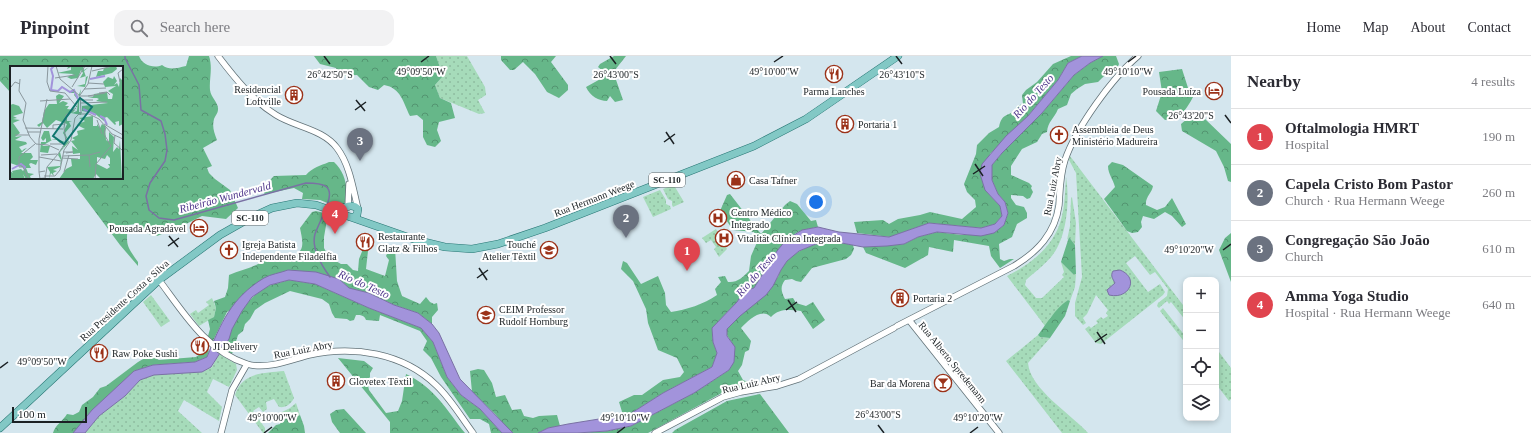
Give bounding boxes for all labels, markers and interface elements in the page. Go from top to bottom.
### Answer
search box [114,10,394,46]
text: Pinpoint [20,17,90,38]
icon: search [128,17,150,39]
text: Search here [160,19,230,35]
text: Home [1307,20,1341,35]
text: Map [1363,20,1388,35]
text: About [1410,20,1445,35]
text: Contact [1467,20,1511,35]
restaurant icon: Parma Lanches [824,64,844,84]
inset map [10,66,123,179]
text: 49°09'50"W [396,66,446,77]
text: 49°10'00"W [749,66,799,77]
text: 49°10'10"W [1103,66,1153,77]
text: 26°42'50"S [307,69,353,80]
text: 26°43'00"S [593,69,639,80]
text: 26°43'10"S [879,69,925,80]
water label: Rio do Testo [1010,71,1056,121]
text: Nearby [1247,72,1301,91]
text: 4 results [1471,74,1515,89]
hotel icon: Pousada Luíza [1204,81,1224,101]
place label: Residencial Loftville [234,84,282,107]
building icon: Residencial Loftville [284,85,304,105]
place label: Parma Lanches [803,86,865,97]
place label: Pousada Luíza [1142,86,1202,97]
text: 26°43'20"S [1168,110,1214,121]
building icon: Portaria 1 [835,114,855,134]
place label: Portaria 1 [858,119,897,130]
text: Oftalmologia HMRT [1285,120,1419,136]
place label: Assembleia de Deus Ministério Madureira [1072,124,1158,147]
church icon: Assembleia de Deus Ministério Madureira [1049,125,1069,145]
pin: 3 [347,128,373,161]
text: 1 [1257,129,1263,144]
text: 190 m [1482,129,1515,144]
text: Hospital [1285,137,1329,152]
street label: Rua Luiz Abry [1041,156,1064,216]
shop icon: Casa Tafner [726,170,746,190]
road number: SC-110 [649,173,685,187]
place label: Casa Tafner [749,175,797,186]
text: Capela Cristo Bom Pastor [1285,176,1453,192]
street label: Rua Hermann Weege [552,178,636,219]
water label: Ribeirão Wundervald [177,179,273,215]
text: 2 [1257,185,1263,200]
text: 260 m [1482,185,1515,200]
your location [806,192,826,212]
text: Church · Rua Hermann Weege [1285,193,1445,208]
pin: 4 [322,201,348,234]
pin: 2 [613,205,639,238]
place label: Centro Médico Integrado [731,207,791,230]
hospital icon: Centro Médico Integrado [708,208,728,228]
road number: SC-110 [232,211,268,225]
hotel icon: Pousada Agradável [189,218,209,238]
place label: Pousada Agradável [109,223,186,234]
hospital icon: Vitalität Clínica Integrada [714,228,734,248]
place label: Restaurante Glatz & Filhos [378,231,438,254]
restaurant icon: Restaurante Glatz & Filhos [355,232,375,252]
text: Congregação São João [1285,232,1430,248]
place label: Vitalität Clínica Integrada [737,233,841,244]
pin: 1 [674,238,700,271]
place label: Igreja Batista Independente Filadélfia [242,239,337,262]
place label: Touché Atelier Têxtil [482,239,537,262]
church icon: Igreja Batista Independente Filadélfia [219,240,239,260]
school or university icon: Touché Atelier Têxtil [539,240,559,260]
text: 3 [1257,241,1263,256]
text: 610 m [1482,241,1515,256]
text: 49°10'20"W [1164,244,1214,255]
water label: Rio do Testo [733,249,779,299]
text: Church [1285,249,1323,264]
street label: Rua Presidente Costa e Silva [78,257,171,343]
water label: Rio do Testo [336,267,392,301]
map controls [1183,277,1219,421]
button: + [1183,277,1219,313]
building icon: Portaria 2 [890,288,910,308]
text: Amma Yoga Studio [1285,288,1409,304]
place label: Portaria 2 [913,293,952,304]
text: 4 [1257,297,1263,312]
text: 640 m [1482,297,1515,312]
place label: CEIM Professor Rudolf Hornburg [499,304,568,327]
school or university icon: CEIM Professor Rudolf Hornburg [476,305,496,325]
text: Hospital · Rua Hermann Weege [1285,305,1451,320]
button: − [1183,313,1219,349]
street label: Rua Alberto Spredemann [917,320,989,405]
restaurant icon: JI Delivery [190,336,210,356]
street label: Rua Luiz Abry [273,338,333,361]
place label: JI Delivery [213,341,258,352]
restaurant icon: Raw Poke Sushi [89,343,109,363]
place label: Raw Poke Sushi [112,348,178,359]
button: locate [1183,349,1219,385]
text: 49°09'50"W [17,356,67,367]
building icon: Glovetex Têxtil [326,371,346,391]
street label: Rua Luiz Abry [721,371,781,396]
bar icon: Bar da Morena [933,373,953,393]
place label: Glovetex Têxtil [349,376,412,387]
place label: Bar da Morena [870,378,931,389]
button: layers [1183,385,1219,421]
scale bar [12,405,87,424]
text: 100 m [18,408,46,420]
text: 26°43'00"S [855,409,901,420]
text: 49°10'00"W [247,412,297,423]
text: 49°10'10"W [600,412,650,423]
text: 49°10'20"W [953,412,1003,423]

